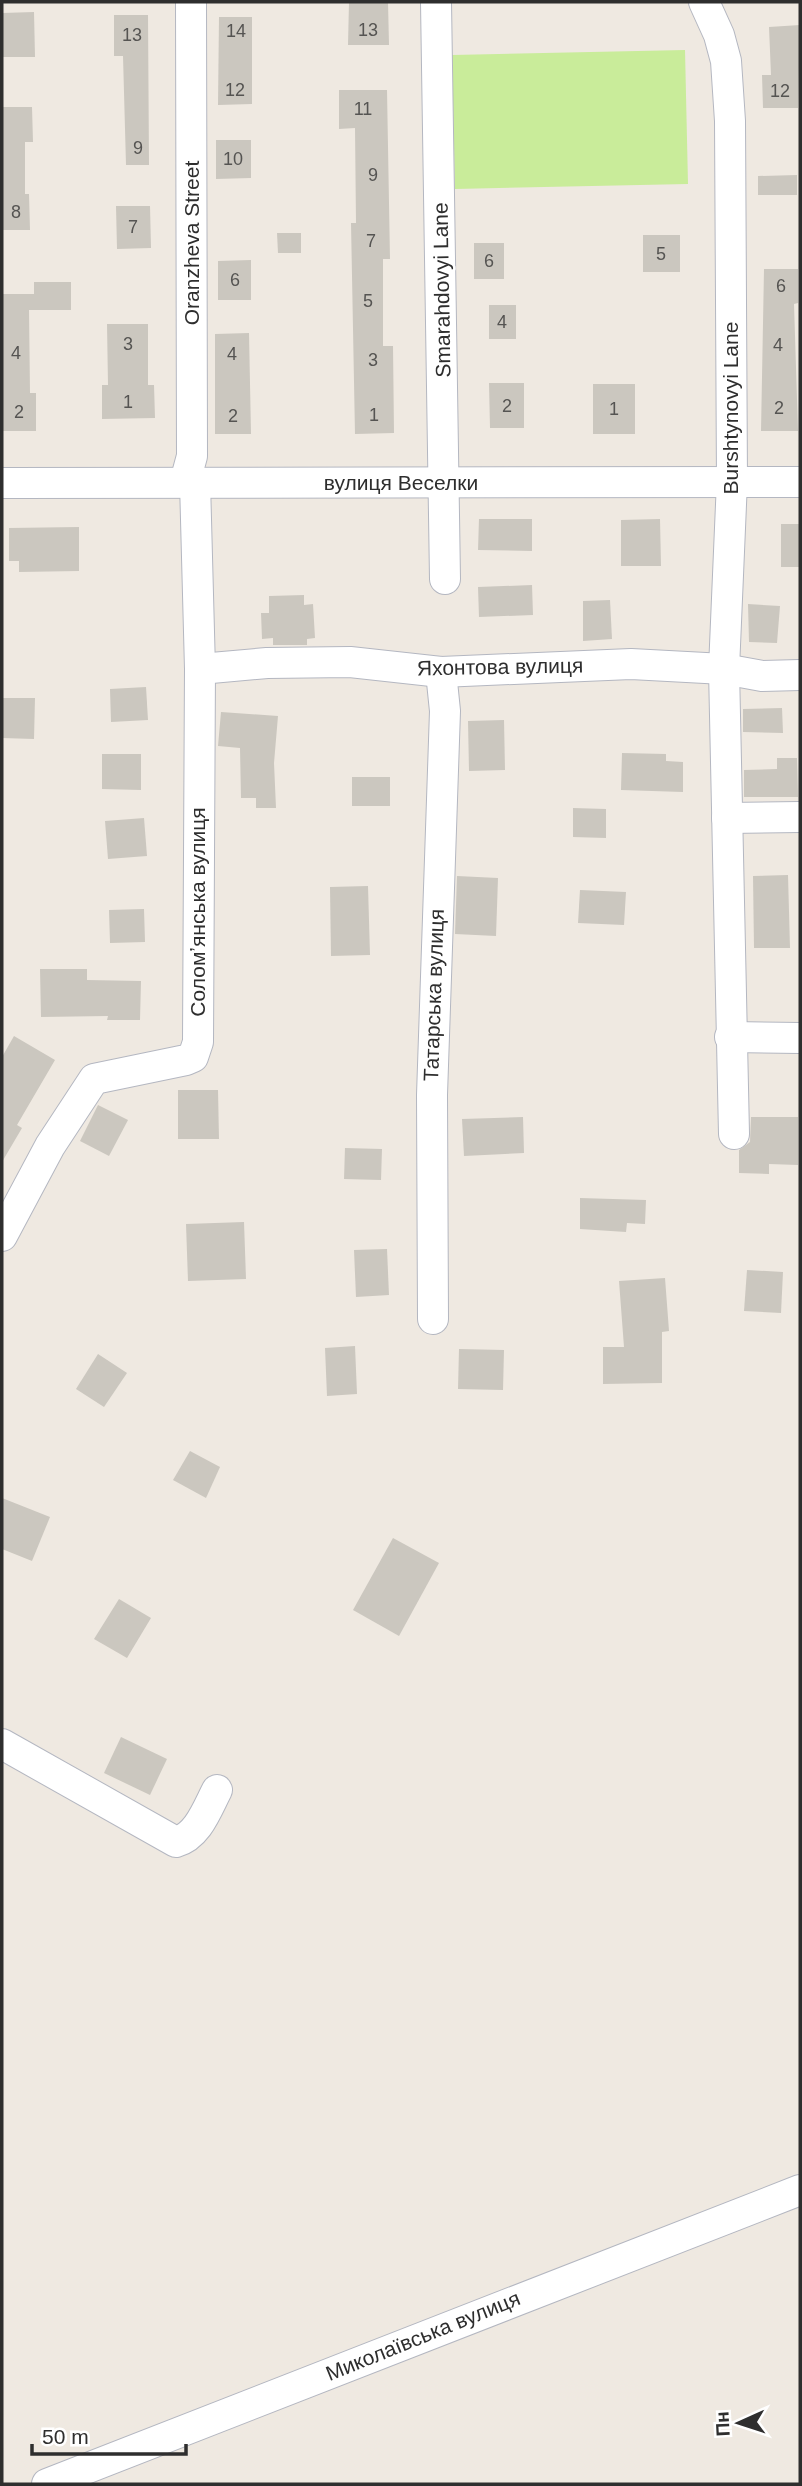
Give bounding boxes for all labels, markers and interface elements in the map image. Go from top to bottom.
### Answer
house number: 13 [358,20,378,40]
house number: 14 [226,21,246,41]
house number: 13 [122,25,142,45]
house number: 12 [225,80,245,100]
house number: 12 [770,81,790,101]
house number: 11 [354,99,372,119]
house number: 9 [133,138,143,158]
house number: 10 [223,149,243,169]
street label: Oranzheva Street [180,161,203,325]
house number: 9 [368,165,378,185]
house number: 8 [11,202,21,222]
street label: Smarahdovyi Lane [428,202,455,378]
house number: 7 [128,217,138,237]
house number: 7 [366,231,376,251]
house number: 5 [656,244,666,264]
house number: 6 [484,251,494,271]
house number: 6 [230,270,240,290]
house number: 6 [776,276,786,296]
house number: 5 [363,291,373,311]
house number: 4 [497,312,507,332]
street label: Burshtynovyi Lane [719,322,742,494]
house number: 3 [123,334,133,354]
house number: 4 [773,335,783,355]
house number: 4 [11,343,21,363]
house number: 4 [227,344,237,364]
house number: 3 [368,350,378,370]
house number: 1 [123,392,133,412]
house number: 2 [502,396,512,416]
house number: 2 [774,398,784,418]
house number: 1 [609,399,619,419]
house number: 2 [14,402,24,422]
house number: 1 [369,405,379,425]
house number: 2 [228,406,238,426]
street label: вулиця Веселки [324,471,478,494]
street label: Яхонтова вулиця [417,654,583,679]
street label: Соломʼянська вулиця [186,807,209,1017]
street label: Татарська вулиця [419,908,448,1082]
street label: Миколаївська вулиця [322,2286,523,2385]
north arrow [704,2388,774,2458]
text: Пн [711,2411,734,2437]
scale bar [32,2412,186,2456]
text: 50 m [42,2425,89,2448]

